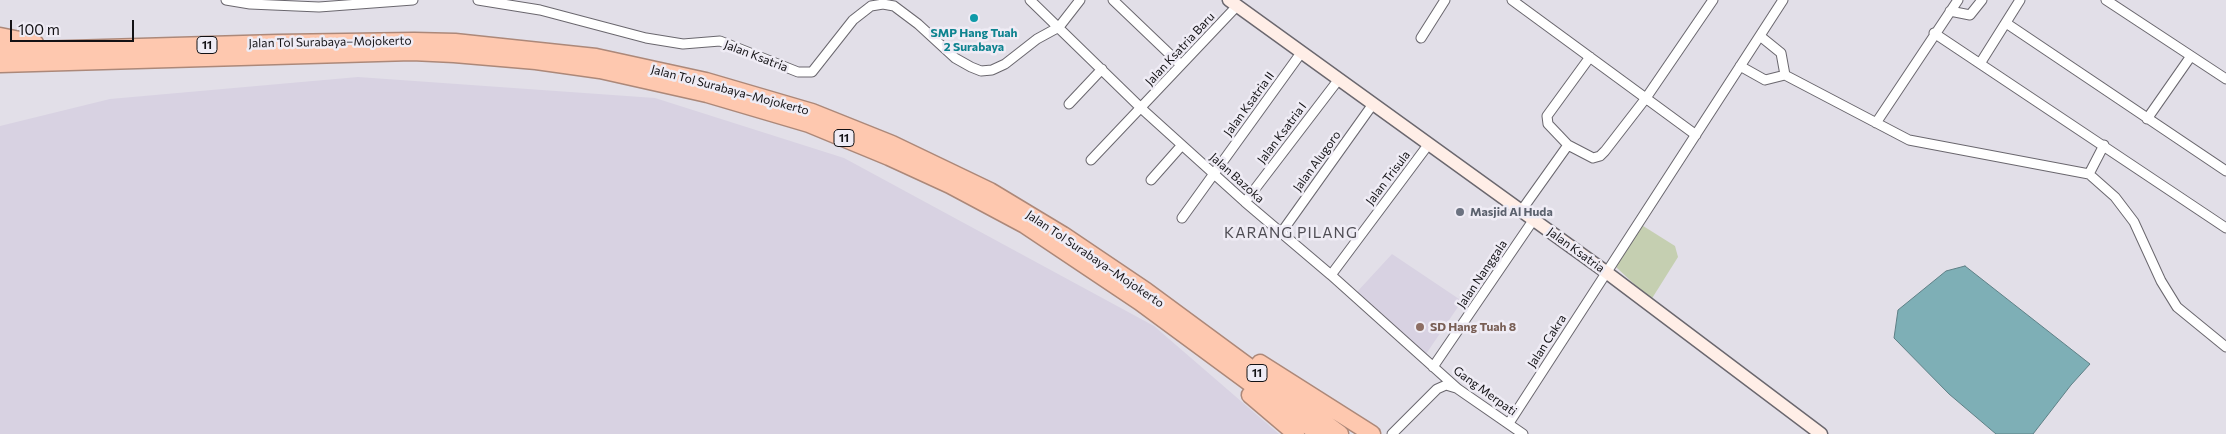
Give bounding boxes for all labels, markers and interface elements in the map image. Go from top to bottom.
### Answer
street label: Jalan Ksatria Baru [1142,9,1218,89]
scale bar [12,10,136,42]
marker: SMP Hang Tuah 2 Surabaya [968,12,980,24]
text: 100 m [18,20,60,38]
place label: SMP Hang Tuah 2 Surabaya [930,26,1018,54]
street label: Jalan Tol Surabaya–Mojokerto [248,33,412,51]
road number: 11 [197,36,217,54]
street label: Jalan Ksatria [722,37,790,75]
street label: Jalan Tol Surabaya–Mojokerto [649,62,811,118]
street label: Jalan Ksatria II [1221,69,1277,139]
street label: Jalan Ksatria I [1254,100,1310,166]
street label: Jalan Alugoro [1290,128,1344,194]
road number: 11 [834,130,854,146]
street label: Jalan Trisula [1363,148,1413,208]
street label: Jalan Bazoka [1207,150,1267,206]
place label: Masjid Al Huda [1470,205,1553,219]
marker: Masjid Al Huda [1454,206,1466,218]
street label: Jalan Tol Surabaya–Mojokerto [1023,207,1167,311]
district label: KARANG PILANG [1222,224,1360,242]
street label: Jalan Ksatria [1545,224,1607,276]
street label: Jalan Nanggala [1454,237,1510,311]
street label: Jalan Cakra [1525,312,1569,370]
place label: SD Hang Tuah 8 [1430,320,1516,334]
marker: SD Hang Tuah 8 [1414,321,1426,333]
street label: Gang Merpati [1451,363,1519,419]
road number: 11 [1247,364,1267,382]

